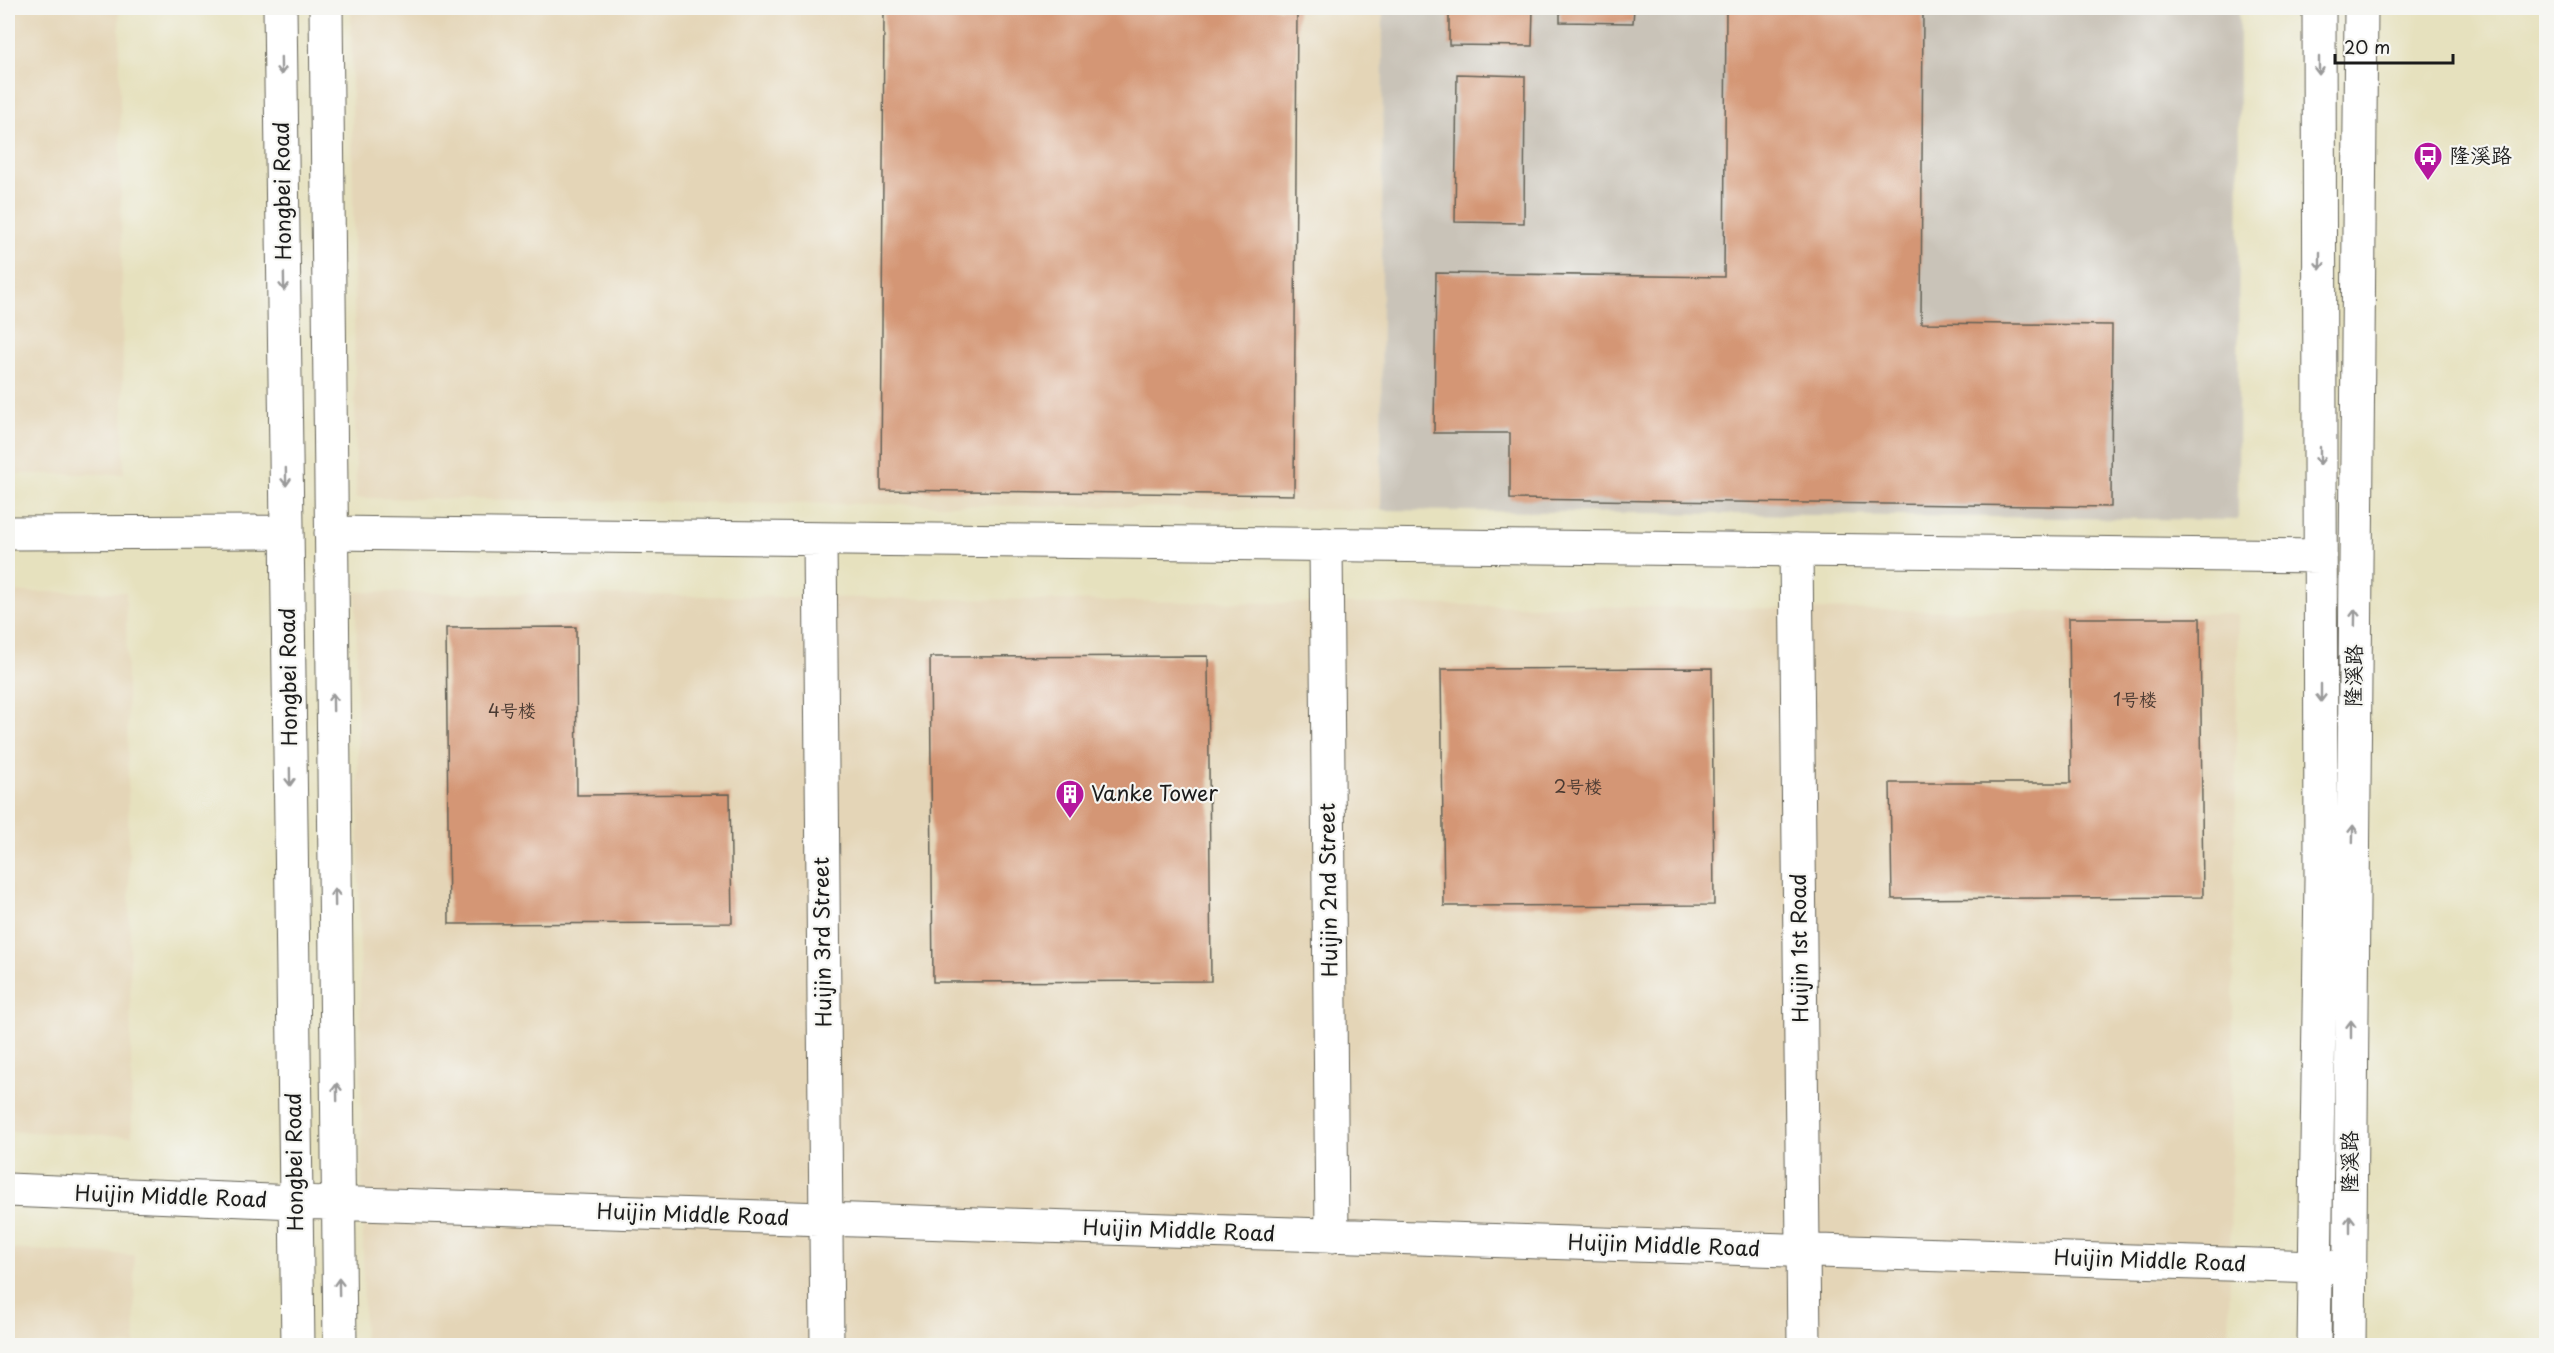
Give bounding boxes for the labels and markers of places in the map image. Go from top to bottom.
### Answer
place label: 隆溪路 [2449,138,2512,170]
bus stop icon: 隆溪路 [2412,140,2444,182]
place label: Vanke Tower [1091,776,1218,808]
building icon: Vanke Tower [1054,778,1086,820]

